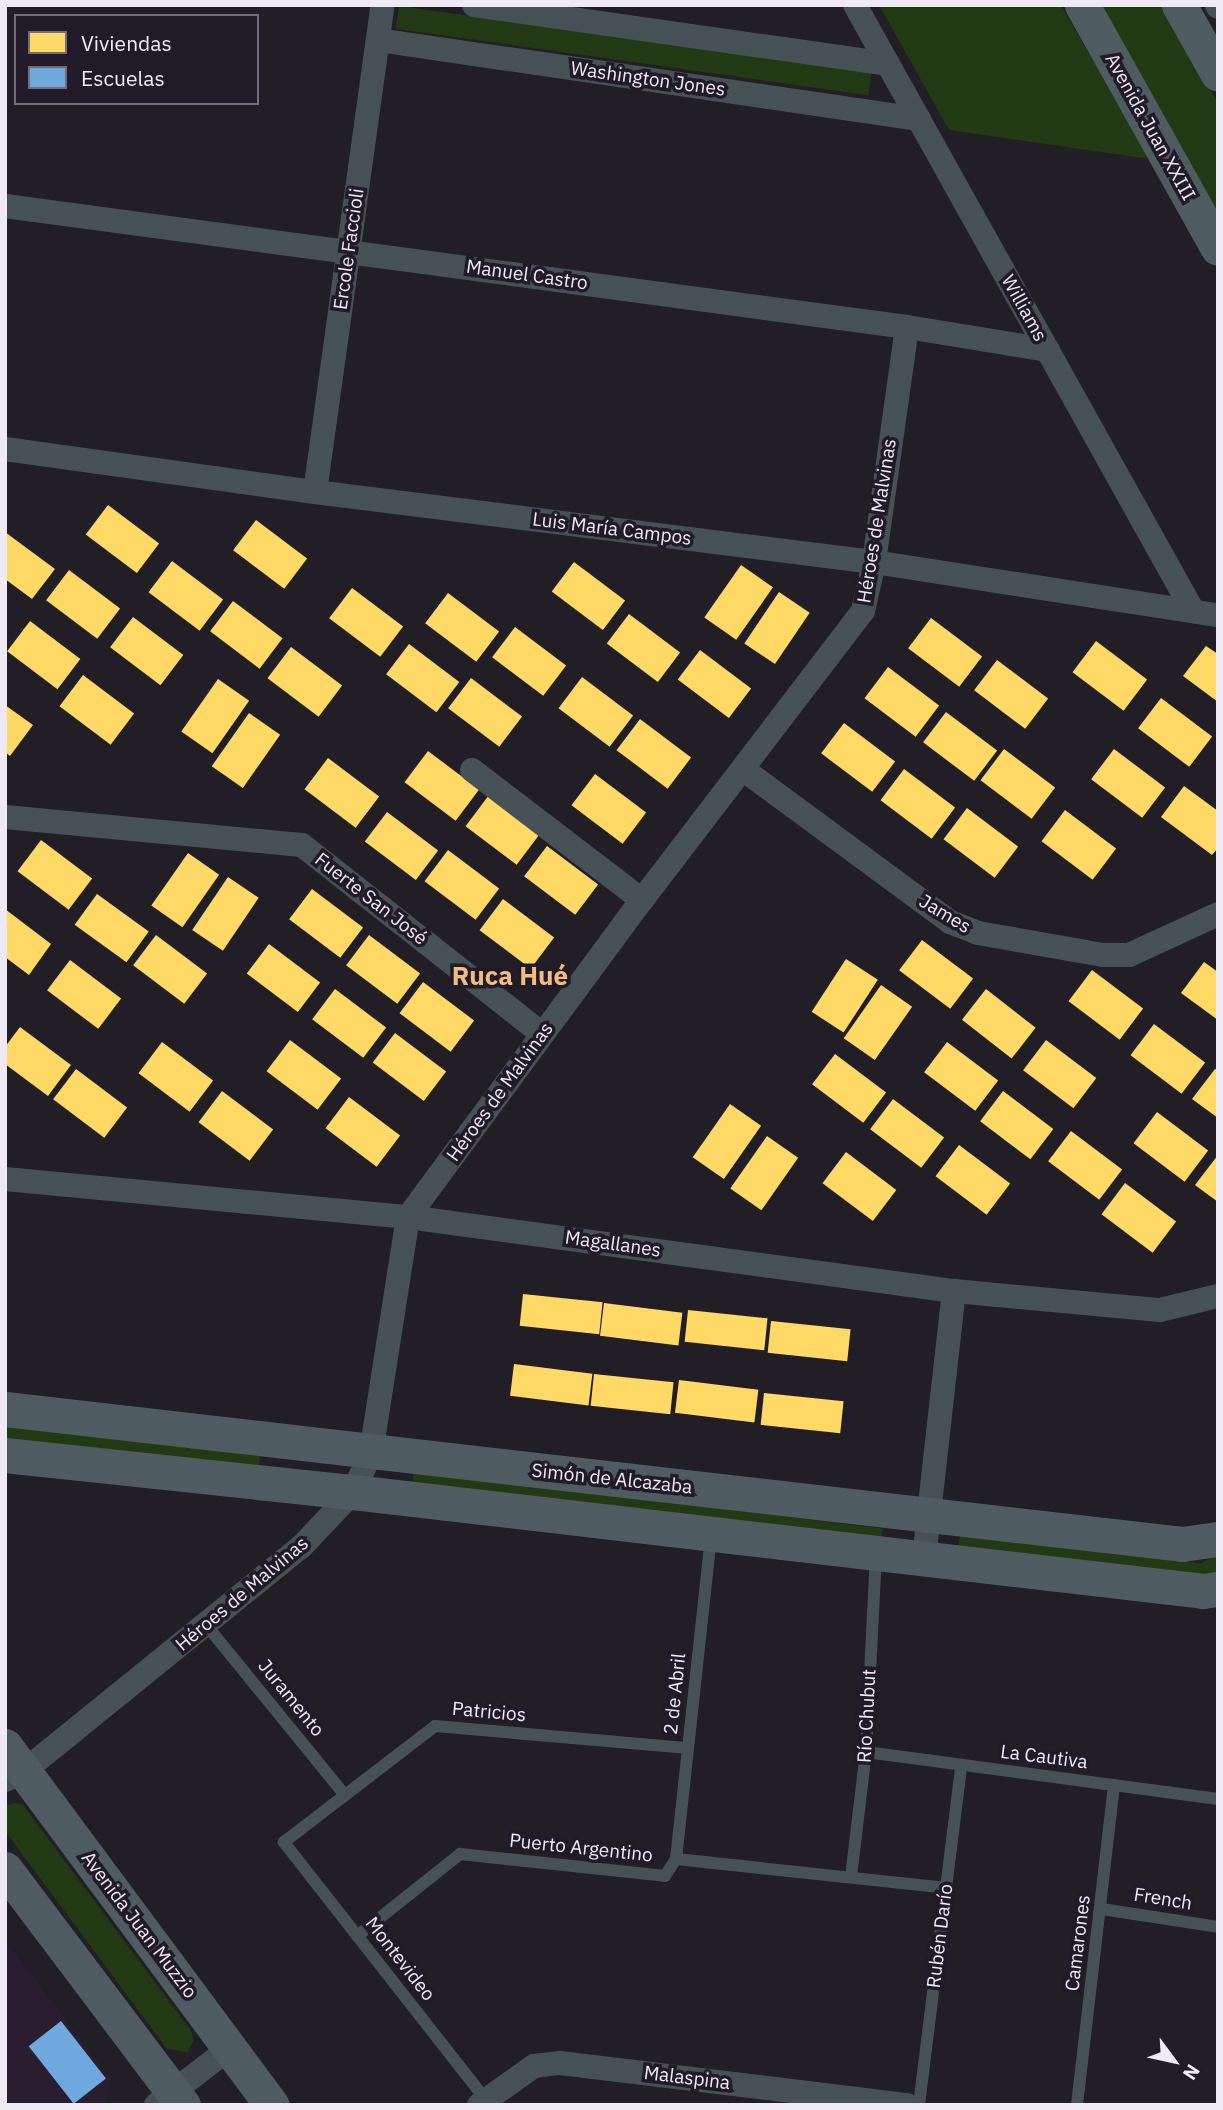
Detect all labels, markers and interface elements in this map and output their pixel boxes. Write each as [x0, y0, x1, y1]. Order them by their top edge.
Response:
legend [14, 14, 259, 105]
text: Viviendas [81, 29, 172, 57]
street label: Avenida Juan XXIII [1100, 49, 1200, 205]
street label: Washington Jones [569, 57, 727, 101]
text: Escuelas [81, 64, 165, 92]
street label: Ercole Faccioli [329, 187, 369, 311]
street label: Manuel Castro [465, 255, 589, 295]
street label: Williams [996, 271, 1052, 345]
street label: Héroes de Malvinas [853, 437, 901, 605]
street label: Luis María Campos [531, 508, 693, 550]
street label: Fuerte San José [310, 848, 432, 950]
street label: James [915, 890, 975, 938]
district label: Ruca Hué [452, 960, 568, 992]
street label: Héroes de Malvinas [442, 1018, 558, 1166]
street label: Magallanes [564, 1226, 662, 1262]
street label: Simón de Alcazaba [531, 1459, 693, 1499]
street label: Héroes de Malvinas [171, 1532, 313, 1656]
street label: 2 de Abril [659, 1652, 691, 1736]
street label: Juramento [253, 1655, 329, 1741]
street label: Río Chubut [853, 1669, 881, 1763]
street label: Patricios [451, 1697, 527, 1727]
street label: La Cautiva [999, 1740, 1089, 1774]
street label: Puerto Argentino [508, 1829, 654, 1867]
street label: Avenida Juan Muzzio [76, 1847, 202, 2003]
street label: Rubén Darío [922, 1883, 958, 1989]
street label: French [1132, 1883, 1194, 1915]
street label: Camarones [1061, 1894, 1095, 1992]
street label: Montevideo [360, 1913, 440, 2005]
north arrow [1139, 2026, 1209, 2096]
text: N [1178, 2060, 1205, 2085]
street label: Malaspina [643, 2061, 731, 2095]

